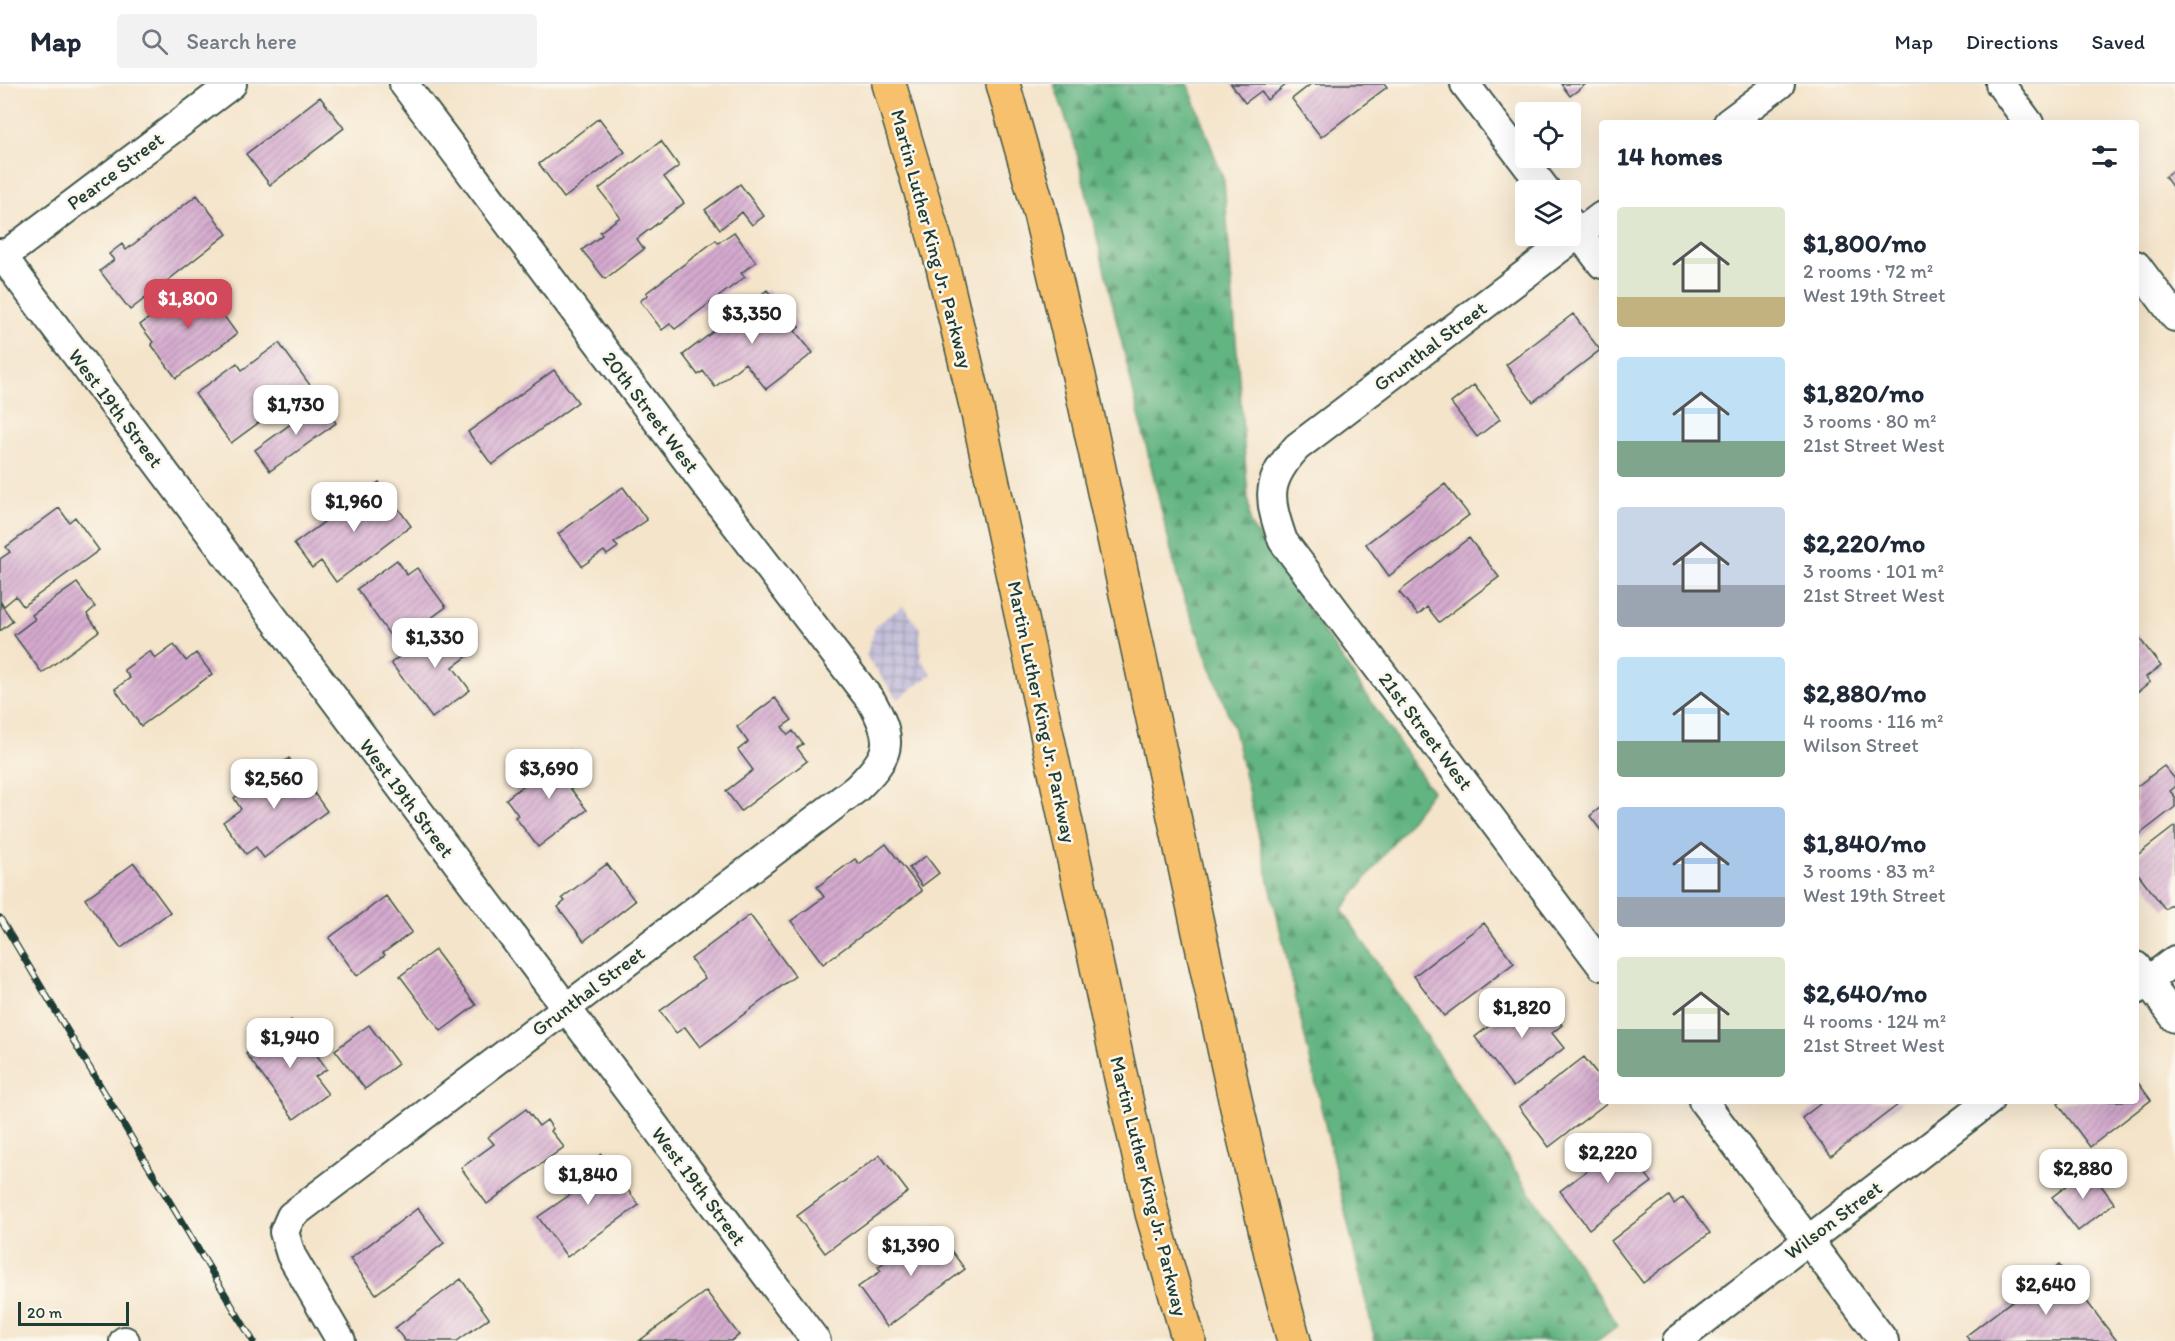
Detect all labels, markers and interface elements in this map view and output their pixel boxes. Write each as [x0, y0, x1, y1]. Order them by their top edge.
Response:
search box [117, 14, 537, 68]
text: Map [30, 24, 81, 58]
icon: search [138, 25, 171, 58]
text: Search here [186, 28, 297, 55]
text: Map [1895, 29, 1933, 54]
text: Directions [1966, 29, 2058, 54]
text: Saved [2091, 29, 2145, 54]
map controls [1515, 102, 1581, 246]
button: locate [1515, 102, 1581, 168]
street label: Martin Luther King Jr. Parkway [886, 107, 978, 372]
street label: Pearce Street [62, 127, 168, 215]
text: 14 homes [1617, 140, 1723, 172]
icon: filters [2088, 140, 2121, 173]
button: layers [1515, 180, 1581, 246]
text: $1,800/mo [1803, 227, 1927, 259]
icon: home [1665, 231, 1737, 303]
text: 2 rooms · 72 m² [1803, 259, 1933, 283]
pin: $1,800 [139, 279, 237, 330]
text: West 19th Street [1803, 283, 1946, 307]
text: $1,800 [158, 286, 218, 310]
pin: $3,350 [703, 294, 801, 345]
street label: Grunthal Street [1369, 295, 1492, 396]
text: $3,350 [722, 301, 782, 325]
street label: West 19th Street [64, 344, 168, 472]
street label: 20th Street West [597, 346, 705, 478]
text: $1,820/mo [1803, 377, 1924, 409]
icon: home [1665, 381, 1737, 453]
pin: $1,730 [247, 385, 345, 436]
text: $1,730 [267, 392, 325, 416]
text: 3 rooms · 80 m² [1803, 409, 1936, 433]
text: 21st Street West [1803, 433, 1945, 457]
pin: $1,960 [305, 482, 403, 533]
text: $1,960 [325, 489, 383, 513]
text: $2,220/mo [1803, 527, 1925, 559]
icon: home [1665, 531, 1737, 603]
text: 3 rooms · 101 m² [1803, 559, 1944, 583]
street label: Martin Luther King Jr. Parkway [1003, 579, 1082, 846]
text: 21st Street West [1803, 583, 1945, 607]
pin: $1,330 [386, 618, 484, 669]
text: $1,330 [406, 625, 464, 649]
street label: 21st Street West [1374, 667, 1478, 795]
text: $2,880/mo [1803, 677, 1927, 709]
icon: home [1665, 681, 1737, 753]
text: 4 rooms · 116 m² [1803, 709, 1943, 733]
text: Wilson Street [1803, 733, 1919, 757]
street label: West 19th Street [355, 734, 459, 862]
pin: $3,690 [500, 749, 598, 800]
text: $3,690 [519, 756, 579, 780]
pin: $2,560 [225, 759, 323, 810]
text: $2,560 [245, 766, 303, 790]
text: $1,840/mo [1803, 827, 1926, 859]
icon: home [1665, 831, 1737, 903]
text: 3 rooms · 83 m² [1803, 859, 1935, 883]
text: West 19th Street [1803, 883, 1946, 907]
street label: Grunthal Street [527, 940, 650, 1041]
text: $2,640/mo [1803, 977, 1927, 1009]
icon: home [1665, 981, 1737, 1053]
pin: $1,820 [1473, 988, 1571, 1039]
text: $1,820 [1493, 995, 1551, 1019]
text: 4 rooms · 124 m² [1803, 1009, 1946, 1033]
pin: $1,940 [241, 1018, 339, 1069]
text: $1,940 [261, 1025, 319, 1049]
text: 21st Street West [1803, 1033, 1945, 1057]
street label: Martin Luther King Jr. Parkway [1105, 1054, 1193, 1319]
street label: West 19th Street [647, 1122, 751, 1250]
pin: $2,220 [1559, 1133, 1657, 1184]
text: $2,220 [1579, 1140, 1637, 1164]
pin: $2,880 [2034, 1149, 2132, 1200]
pin: $1,840 [539, 1155, 637, 1206]
text: $2,880 [2053, 1156, 2113, 1180]
text: $1,840 [558, 1162, 618, 1186]
street label: Wilson Street [1780, 1176, 1886, 1264]
pin: $1,390 [862, 1226, 960, 1277]
text: $1,390 [882, 1233, 940, 1257]
pin: $2,640 [1997, 1265, 2095, 1316]
text: $2,640 [2016, 1272, 2076, 1296]
scale bar [18, 1299, 129, 1326]
text: 20 m [27, 1303, 62, 1322]

